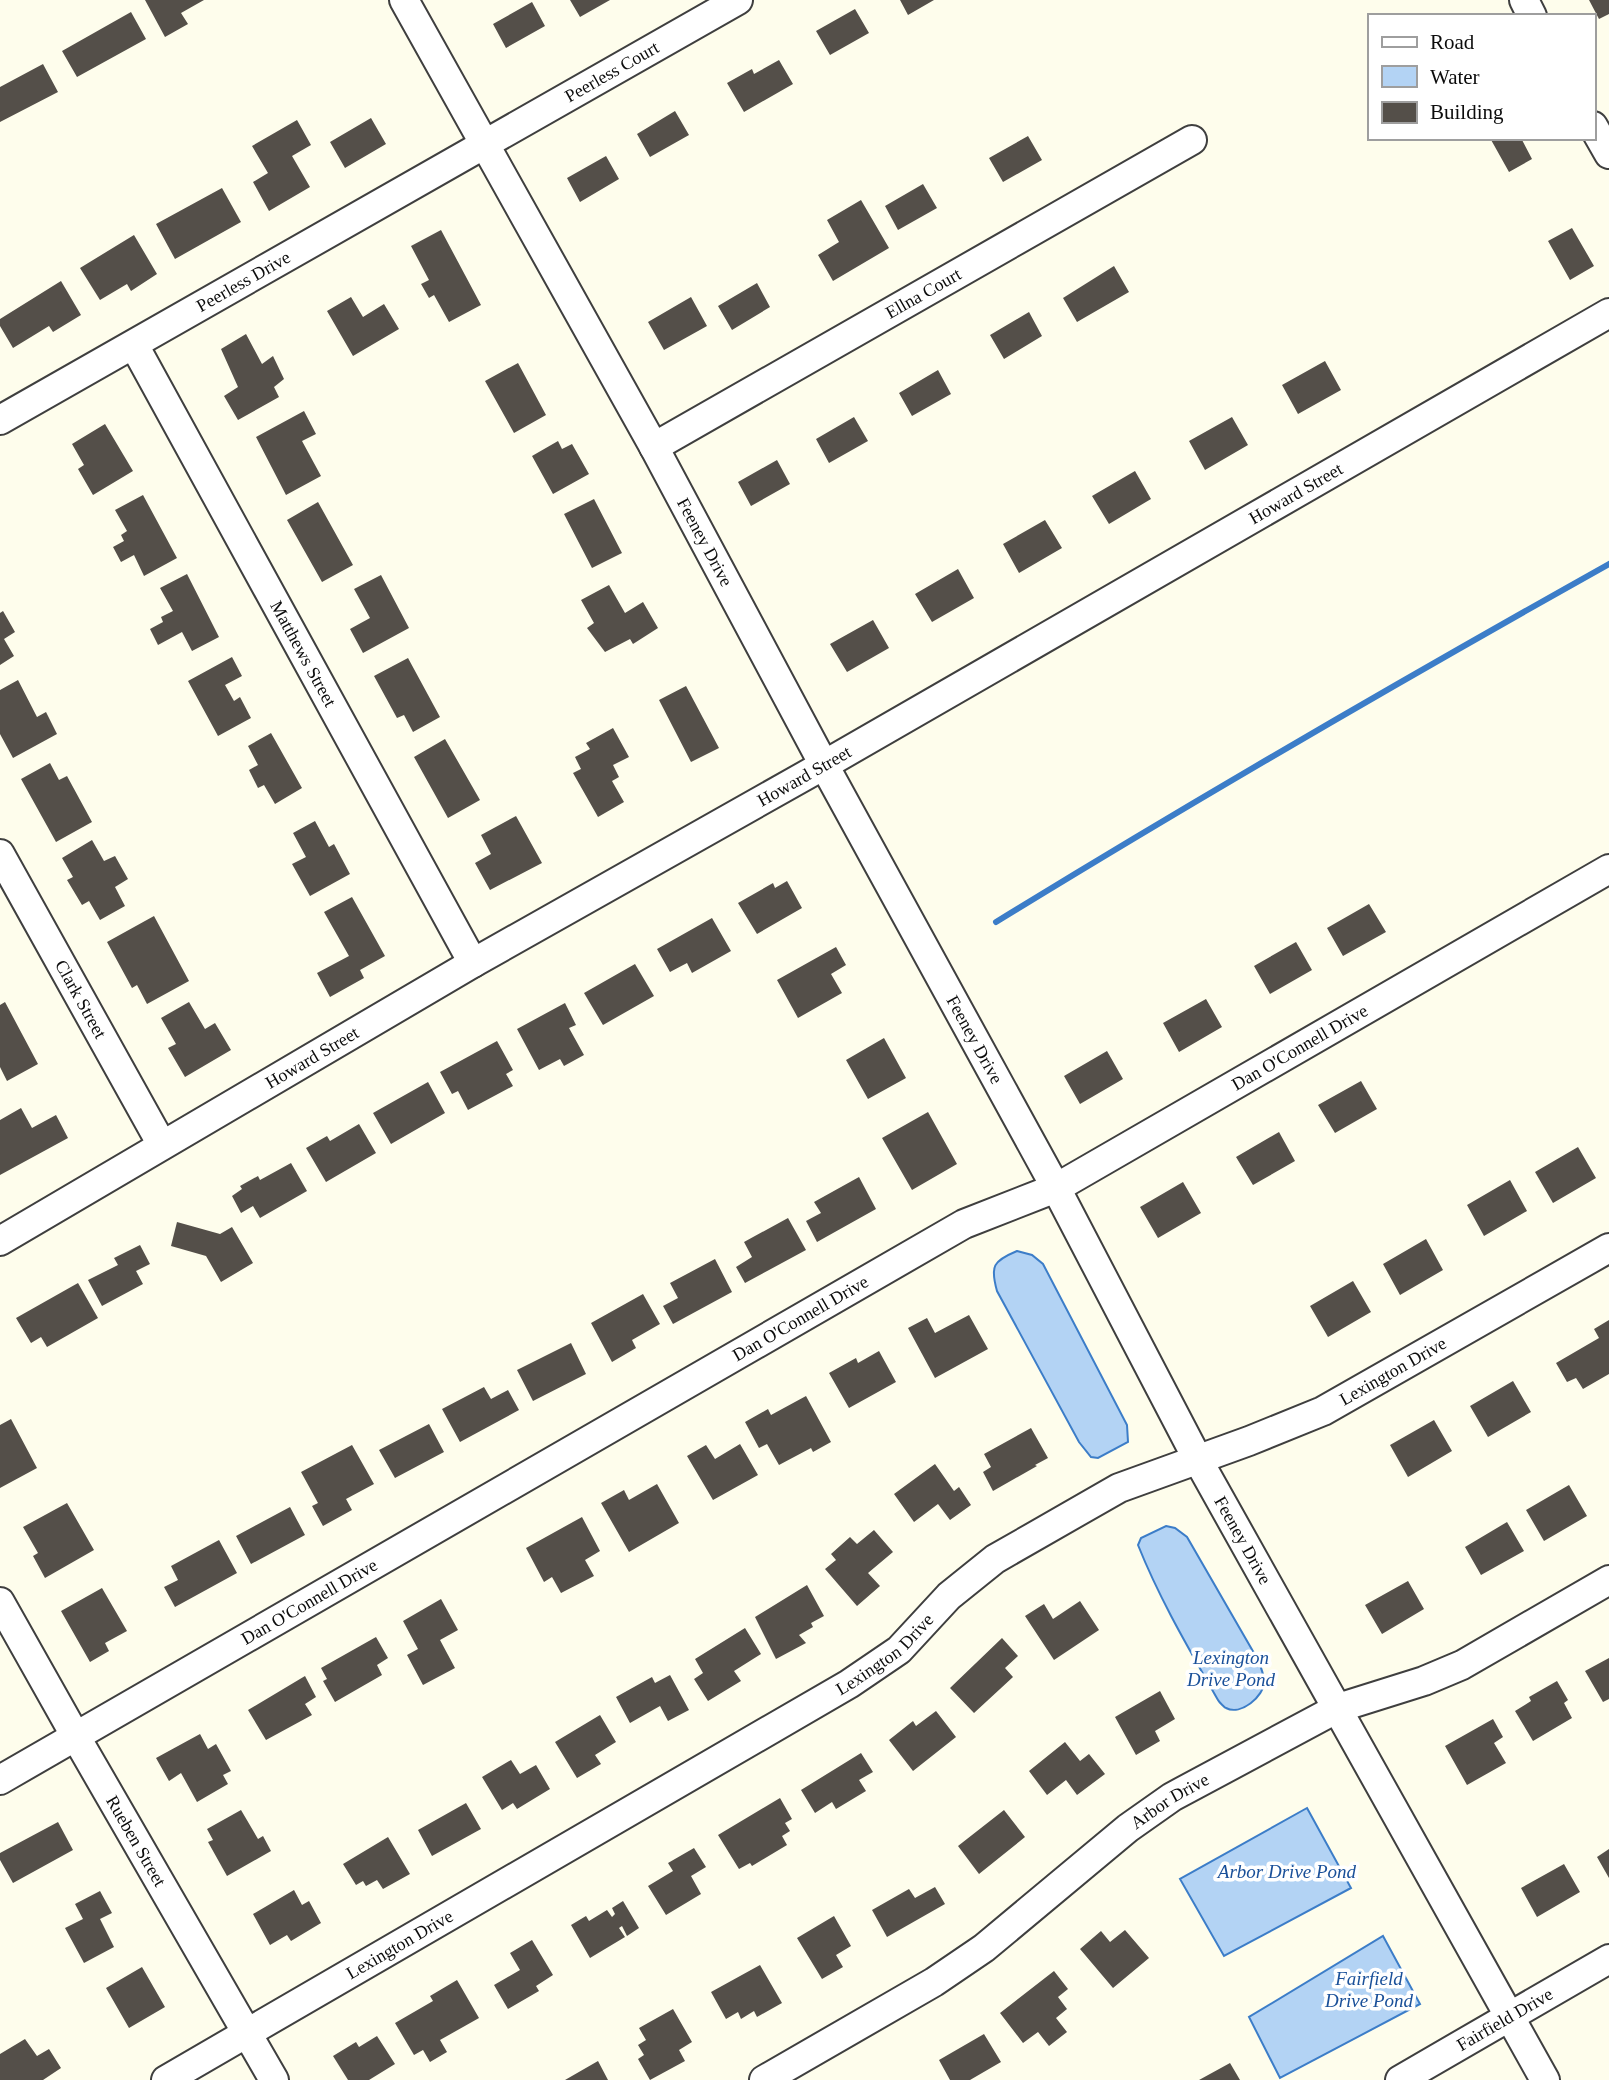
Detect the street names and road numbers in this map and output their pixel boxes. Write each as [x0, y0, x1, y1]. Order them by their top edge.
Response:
street label: Peerless Court [561, 37, 662, 106]
street label: Peerless Drive [193, 247, 294, 316]
street label: Ellna Court [882, 264, 964, 323]
street label: Howard Street [1245, 459, 1346, 528]
street label: Feeney Drive [673, 494, 737, 590]
street label: Matthews Street [266, 597, 340, 710]
street label: Howard Street [754, 742, 855, 811]
street label: Clark Street [51, 956, 111, 1042]
street label: Feeney Drive [942, 992, 1007, 1087]
street label: Dan O'Connell Drive [1228, 1000, 1371, 1094]
street label: Howard Street [262, 1022, 362, 1093]
street label: Dan O'Connell Drive [729, 1271, 872, 1365]
street label: Lexington Drive [1336, 1333, 1450, 1409]
street label: Feeney Drive [1210, 1493, 1275, 1588]
street label: Dan O'Connell Drive [238, 1555, 381, 1649]
street label: Lexington Drive [833, 1610, 937, 1699]
street label: Arbor Drive [1127, 1769, 1212, 1833]
street label: Rueben Street [102, 1792, 170, 1890]
street label: Lexington Drive [343, 1906, 456, 1983]
street label: Fairfield Drive [1453, 1984, 1556, 2055]

